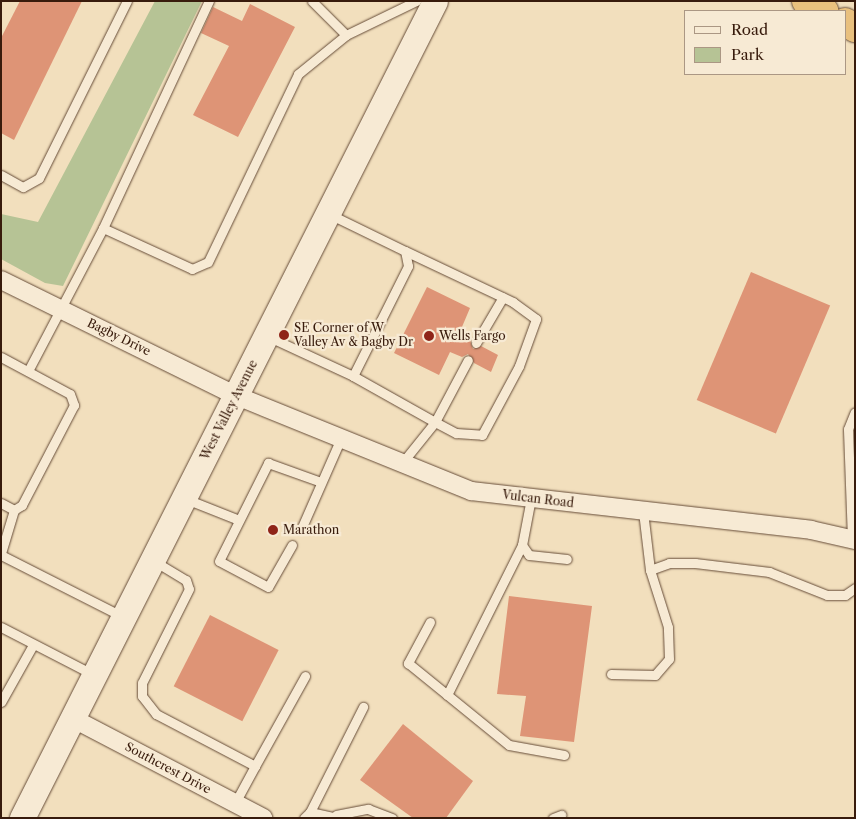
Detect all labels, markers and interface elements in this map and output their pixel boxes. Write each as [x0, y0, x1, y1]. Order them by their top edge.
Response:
legend [684, 10, 846, 75]
text: Road [731, 20, 768, 39]
text: Park [731, 45, 764, 64]
street label: Bagby Drive [85, 315, 153, 359]
place label: SE Corner of W Valley Av & Bagby Dr [294, 321, 415, 349]
marker: SE Corner of W Valley Av & Bagby Dr [278, 329, 290, 341]
place label: Wells Fargo [439, 329, 506, 343]
marker: Wells Fargo [423, 330, 435, 342]
street label: West Valley Avenue [197, 357, 261, 463]
street label: Vulcan Road [501, 487, 575, 511]
place label: Marathon [283, 523, 339, 537]
marker: Marathon [267, 524, 279, 536]
street label: Southcrest Drive [123, 739, 213, 797]

